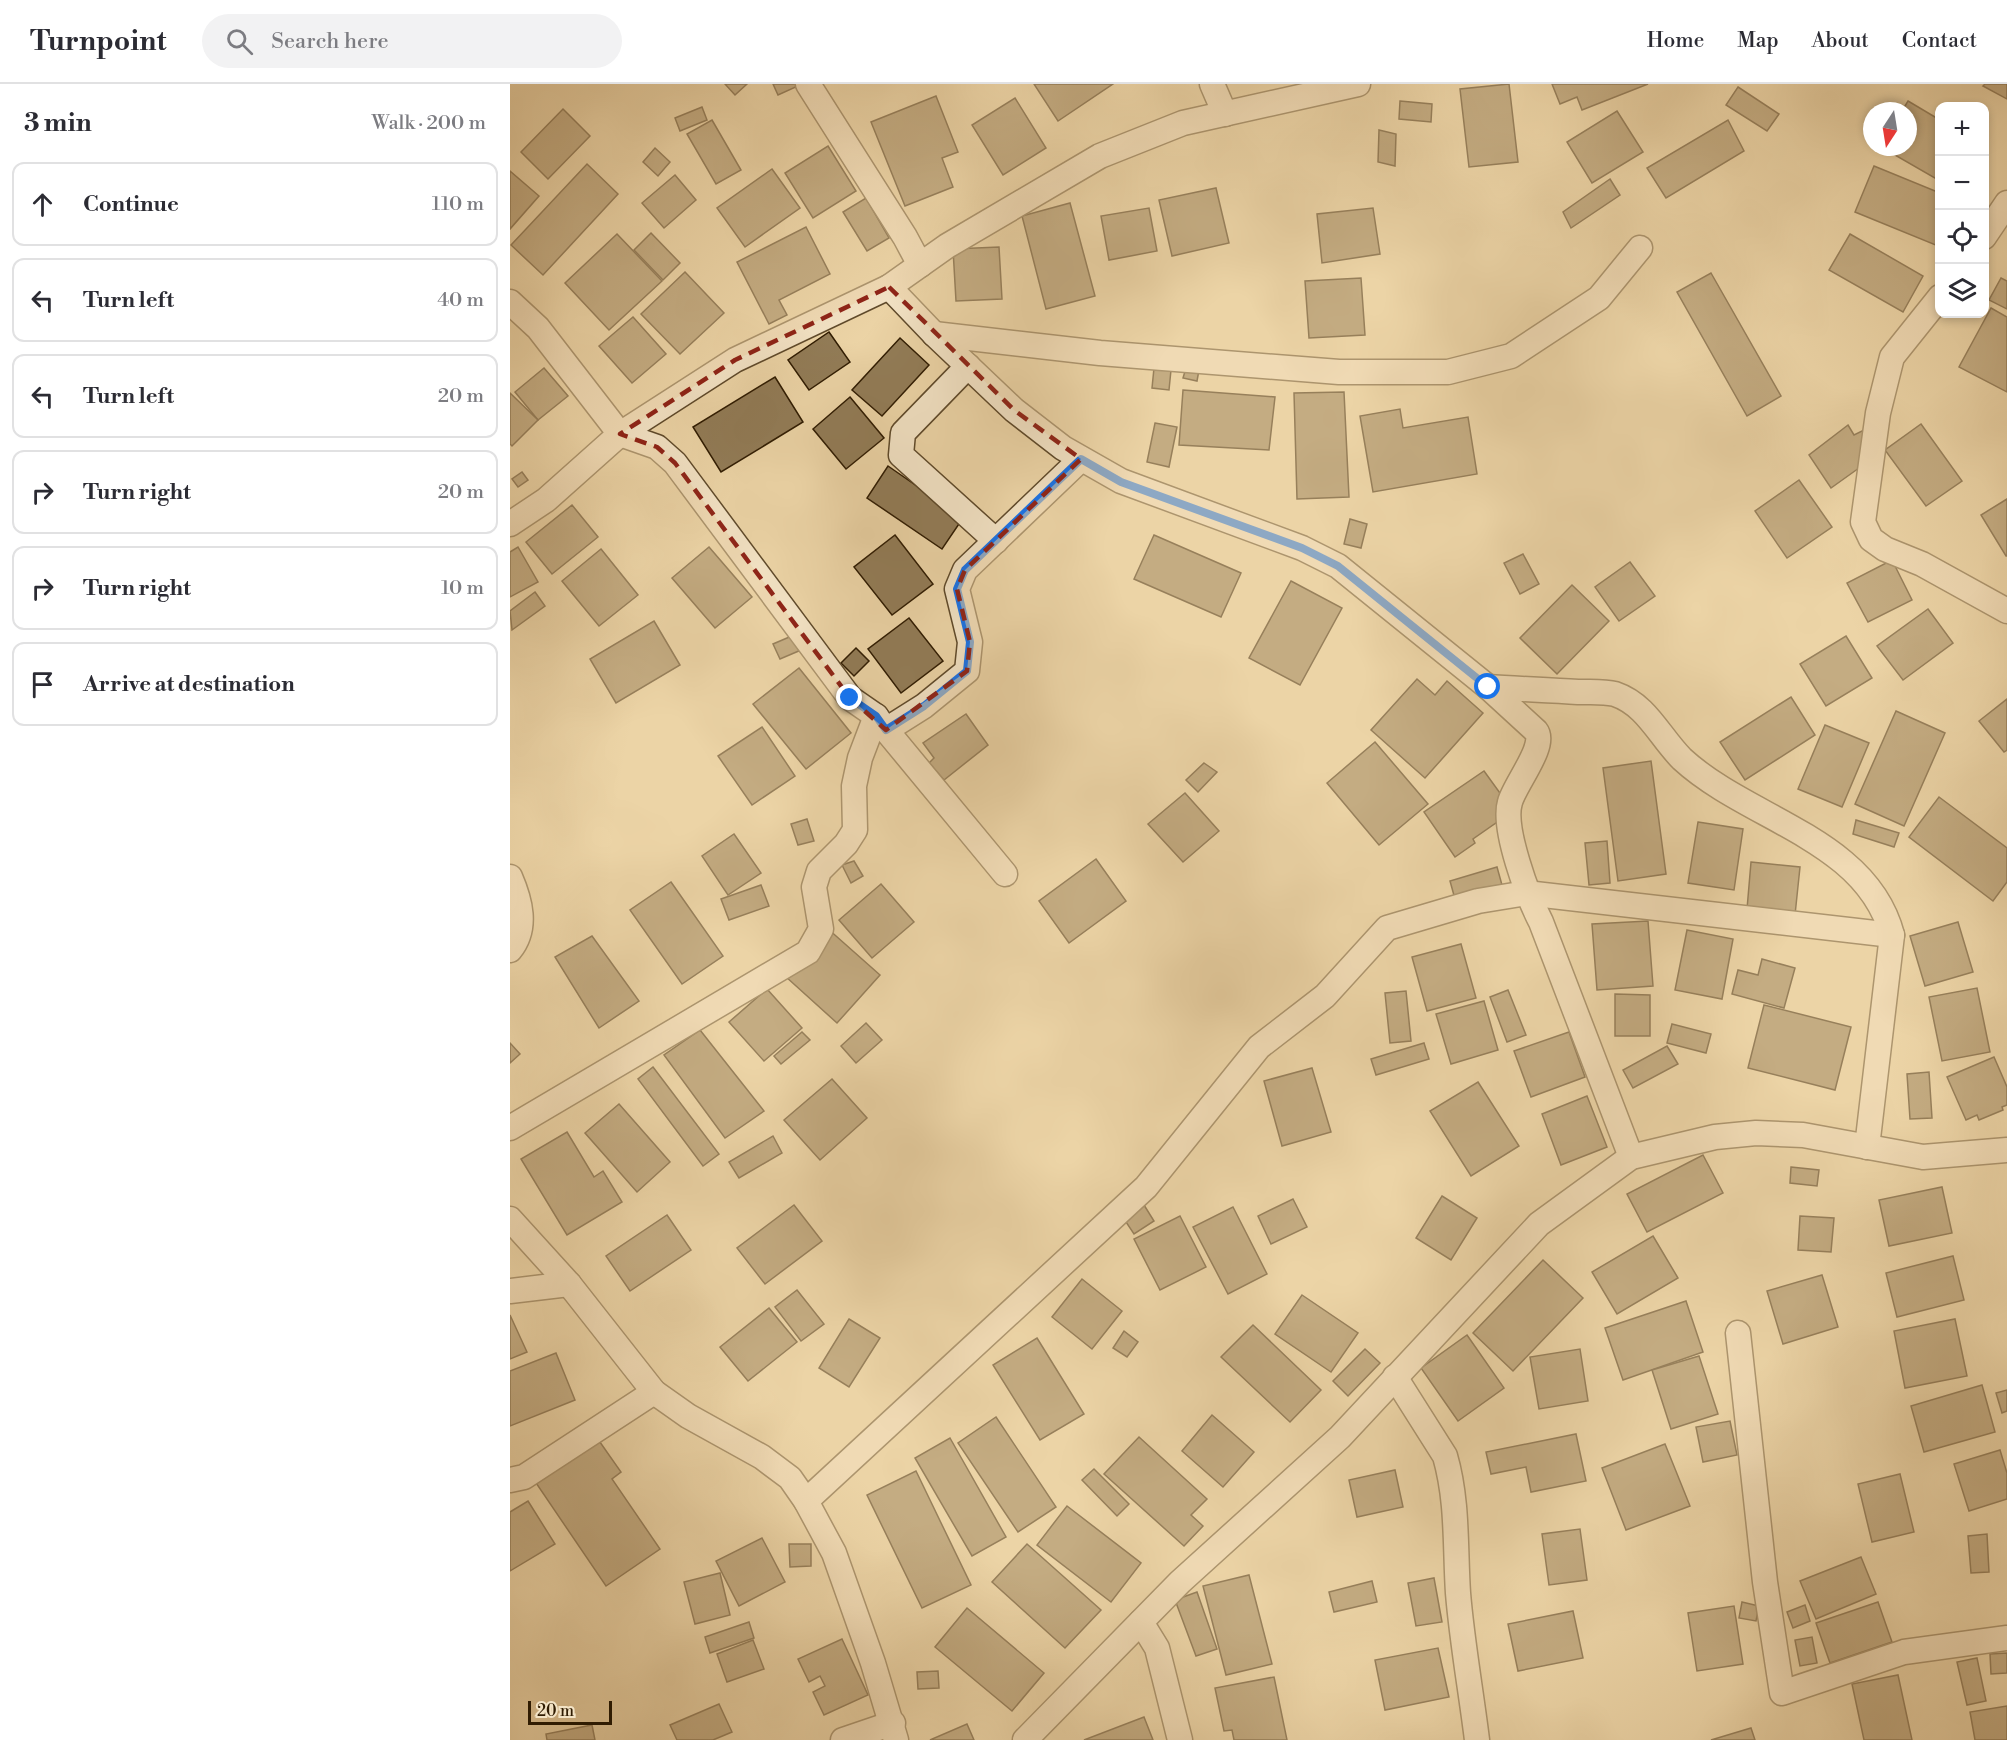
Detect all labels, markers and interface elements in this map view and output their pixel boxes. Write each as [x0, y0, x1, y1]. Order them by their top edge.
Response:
search box [202, 14, 622, 68]
text: Turnpoint [30, 24, 166, 59]
icon: search [223, 25, 256, 58]
text: Search here [271, 28, 389, 55]
text: Home [1647, 28, 1704, 54]
text: Map [1737, 28, 1779, 54]
text: About [1812, 28, 1869, 54]
text: Contact [1902, 28, 1977, 54]
north arrow [1863, 102, 1917, 156]
map controls [1935, 102, 1989, 318]
button: + [1935, 102, 1989, 156]
text: 3 min [24, 107, 92, 139]
text: Walk · 200 m [372, 111, 486, 136]
button: − [1935, 156, 1989, 210]
icon: ahead [26, 188, 59, 221]
text: Continue [83, 191, 179, 218]
text: 110 m [432, 192, 484, 217]
button: locate [1935, 210, 1989, 264]
button: layers [1935, 264, 1989, 318]
icon: left [26, 284, 59, 317]
text: Turn left [83, 287, 174, 314]
text: 40 m [437, 288, 484, 313]
icon: left [26, 380, 59, 413]
text: Turn left [83, 383, 174, 410]
text: 20 m [438, 384, 484, 409]
icon: right [26, 476, 59, 509]
text: Turn right [83, 479, 191, 506]
text: 20 m [438, 480, 484, 505]
icon: right [26, 572, 59, 605]
text: Turn right [83, 575, 191, 602]
text: 10 m [441, 576, 484, 601]
icon: arrive [26, 668, 59, 701]
text: Arrive at destination [83, 671, 295, 698]
route start [1474, 673, 1500, 699]
route end [836, 684, 862, 710]
scale bar [528, 1698, 612, 1726]
text: 20 m [537, 1701, 574, 1721]

